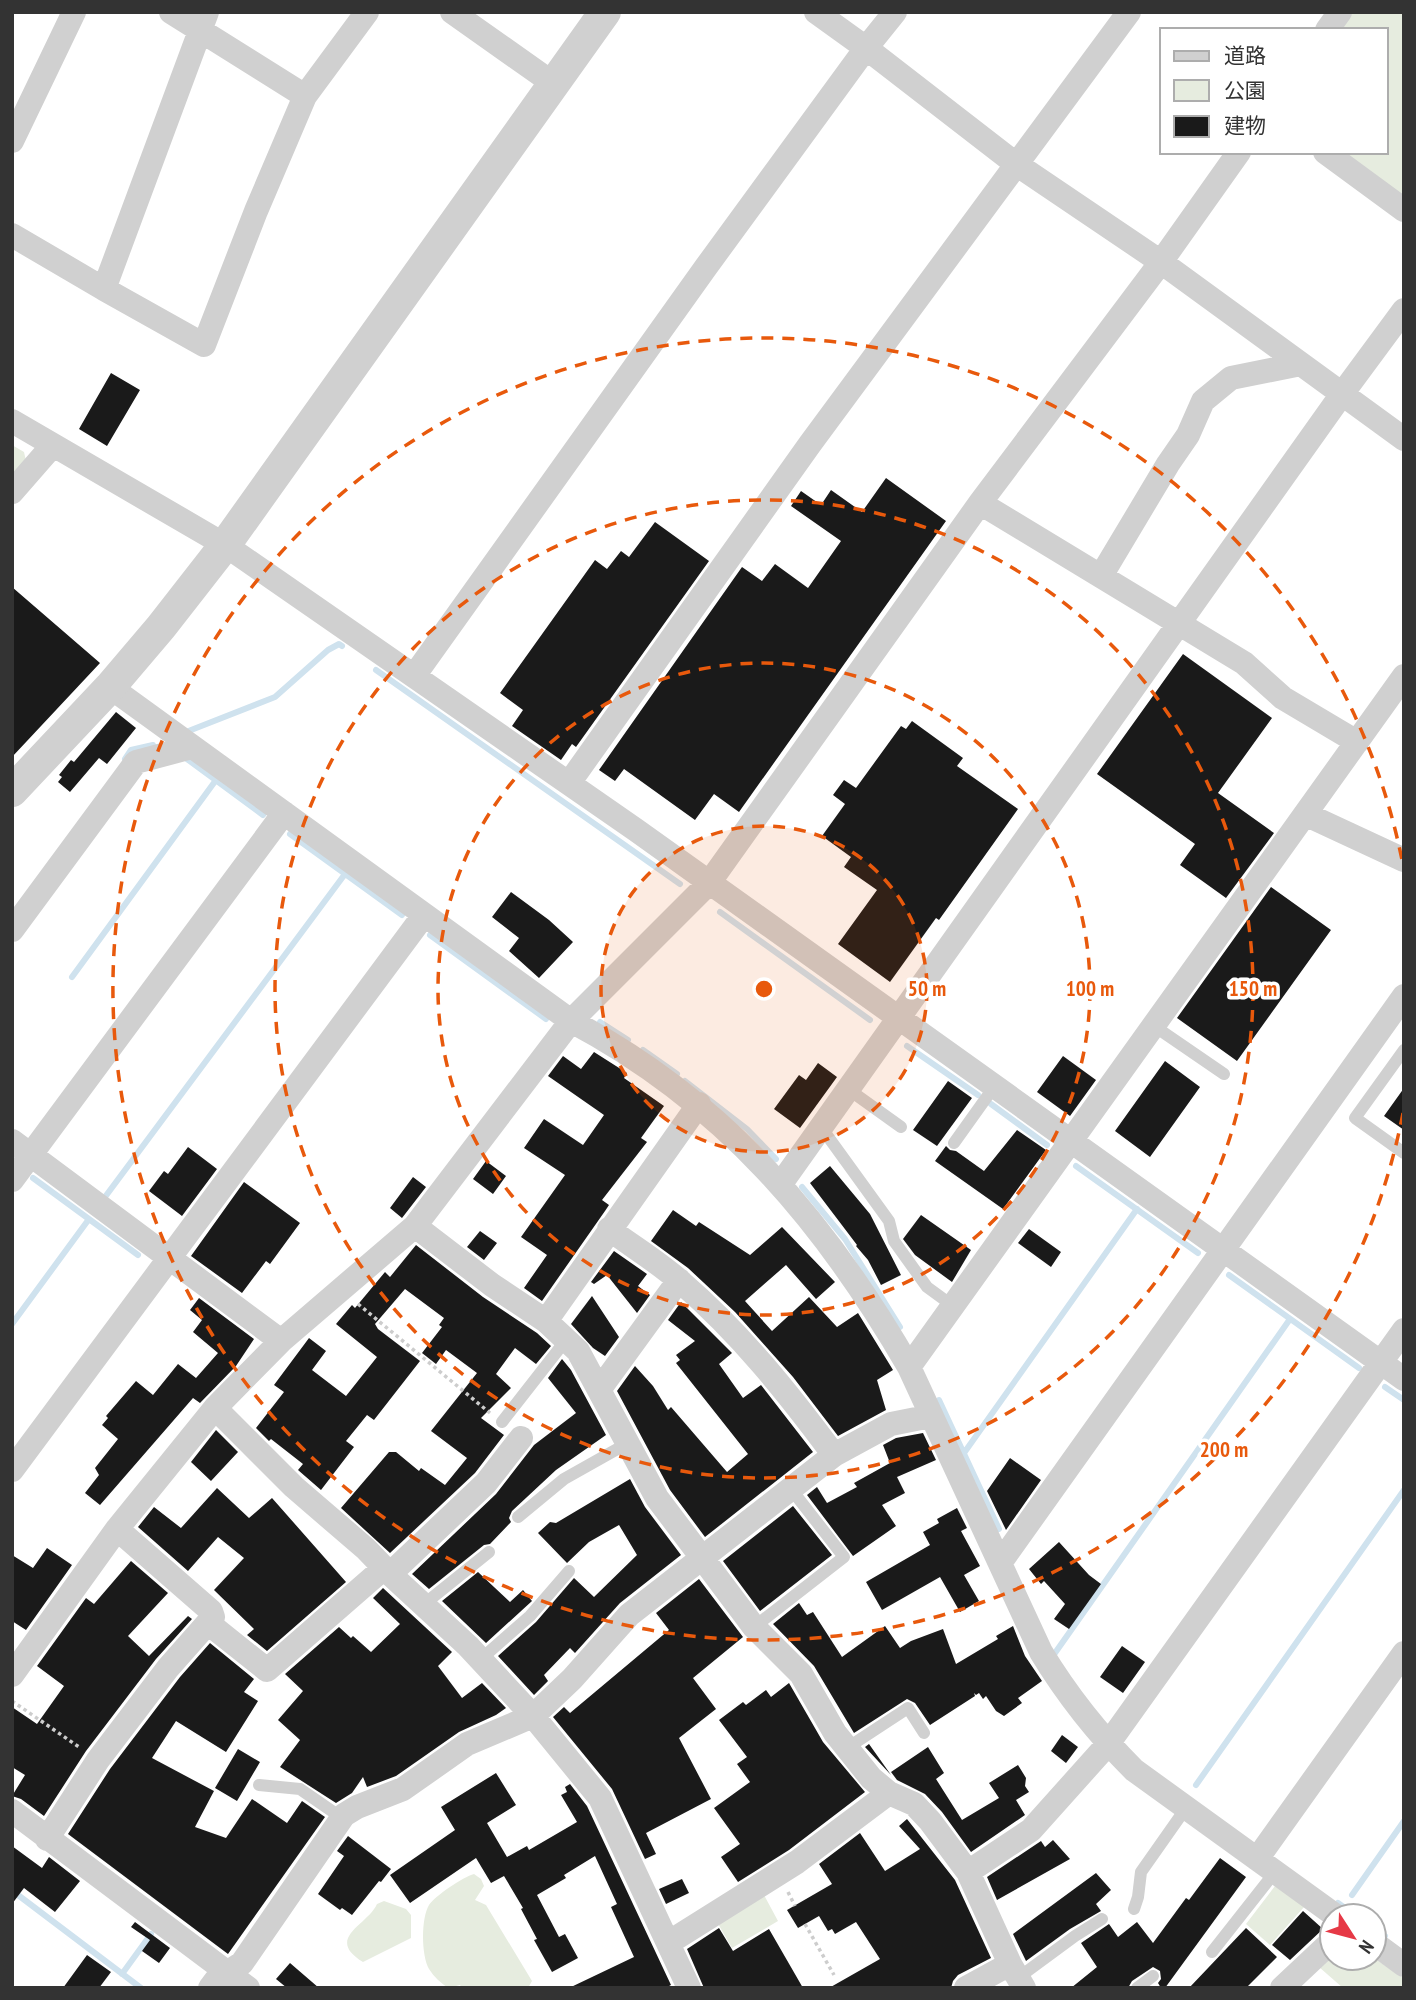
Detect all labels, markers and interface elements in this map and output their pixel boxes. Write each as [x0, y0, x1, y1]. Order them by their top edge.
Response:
legend [1160, 28, 1388, 154]
text: 道路 [1224, 42, 1266, 69]
text: 公園 [1224, 77, 1266, 104]
text: 建物 [1224, 112, 1266, 139]
text: 50 m [908, 975, 946, 1002]
text: 100 m [1066, 975, 1114, 1002]
text: 150 m [1229, 975, 1277, 1002]
centre of rings [752, 977, 776, 1001]
text: 200 m [1200, 1436, 1248, 1463]
north arrow [1318, 1902, 1388, 1972]
text: N [1354, 1936, 1379, 1958]

